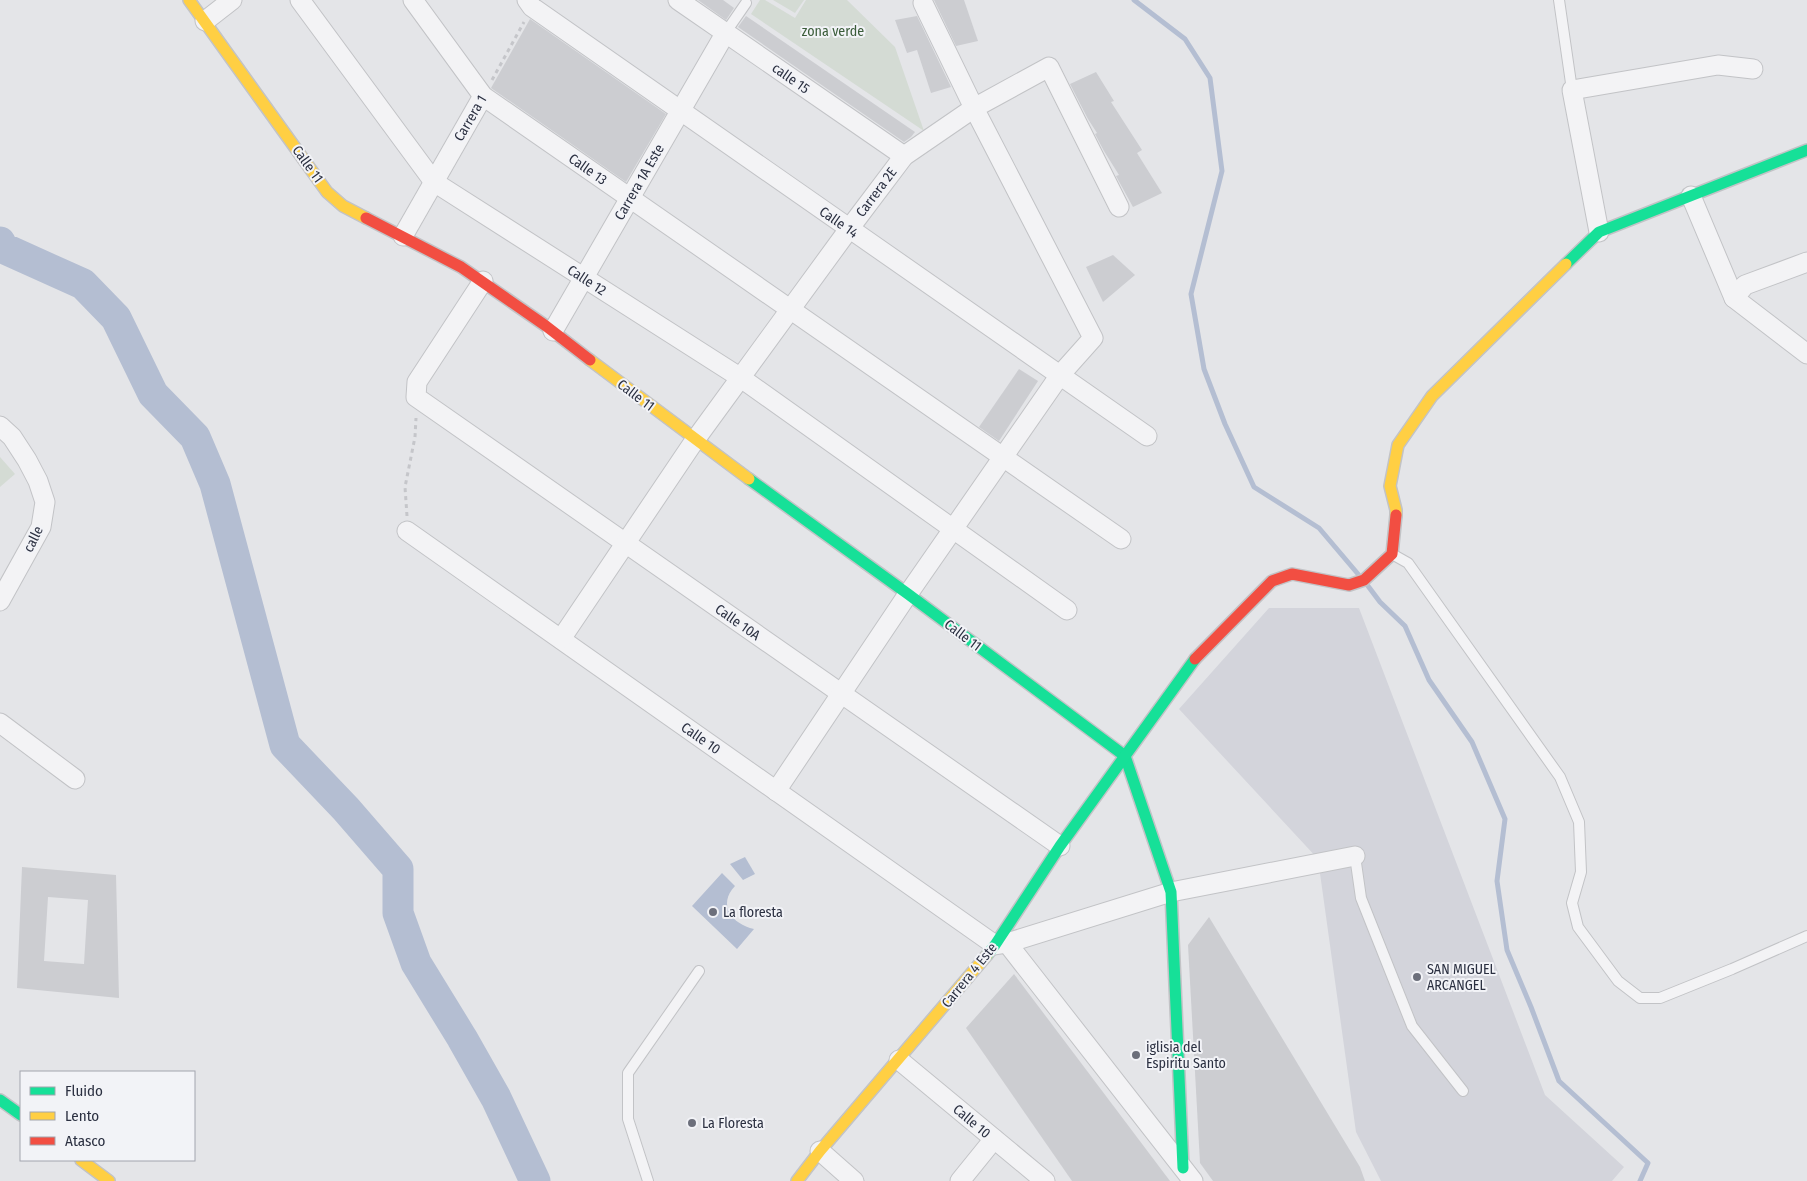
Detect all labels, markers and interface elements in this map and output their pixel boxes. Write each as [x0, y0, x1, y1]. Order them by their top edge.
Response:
park label: zona verde [802, 23, 864, 40]
street label: calle 15 [769, 59, 813, 97]
street label: Carrera 1 [451, 92, 490, 144]
street label: Carrera 1A Este [611, 141, 668, 223]
street label: Calle 11 [288, 142, 327, 186]
street label: Calle 13 [565, 150, 610, 189]
street label: Carrera 2E [852, 164, 901, 220]
street label: Calle 14 [816, 203, 862, 242]
street label: Calle 12 [564, 262, 609, 299]
street label: Calle 11 [614, 376, 658, 415]
street label: calle [20, 523, 47, 555]
street label: Calle 10A [712, 601, 764, 644]
street label: Calle 11 [941, 616, 985, 655]
street label: Calle 10 [678, 719, 724, 758]
place label: La floresta [723, 904, 783, 921]
marker: La floresta [707, 906, 719, 918]
street label: Carrera 4 Este [938, 939, 1001, 1011]
place label: SAN MIGUEL ARCANGEL [1427, 961, 1496, 994]
marker: SAN MIGUEL ARCANGEL [1411, 971, 1423, 983]
place label: iglisia del Espiritu Santo [1146, 1039, 1226, 1072]
marker: iglisia del Espiritu Santo [1130, 1049, 1142, 1061]
legend [20, 1071, 195, 1161]
text: Fluido [65, 1082, 103, 1100]
street label: Calle 10 [949, 1101, 994, 1142]
text: Lento [65, 1107, 99, 1125]
place label: La Floresta [702, 1115, 764, 1132]
marker: La Floresta [686, 1117, 698, 1129]
text: Atasco [65, 1132, 105, 1150]

